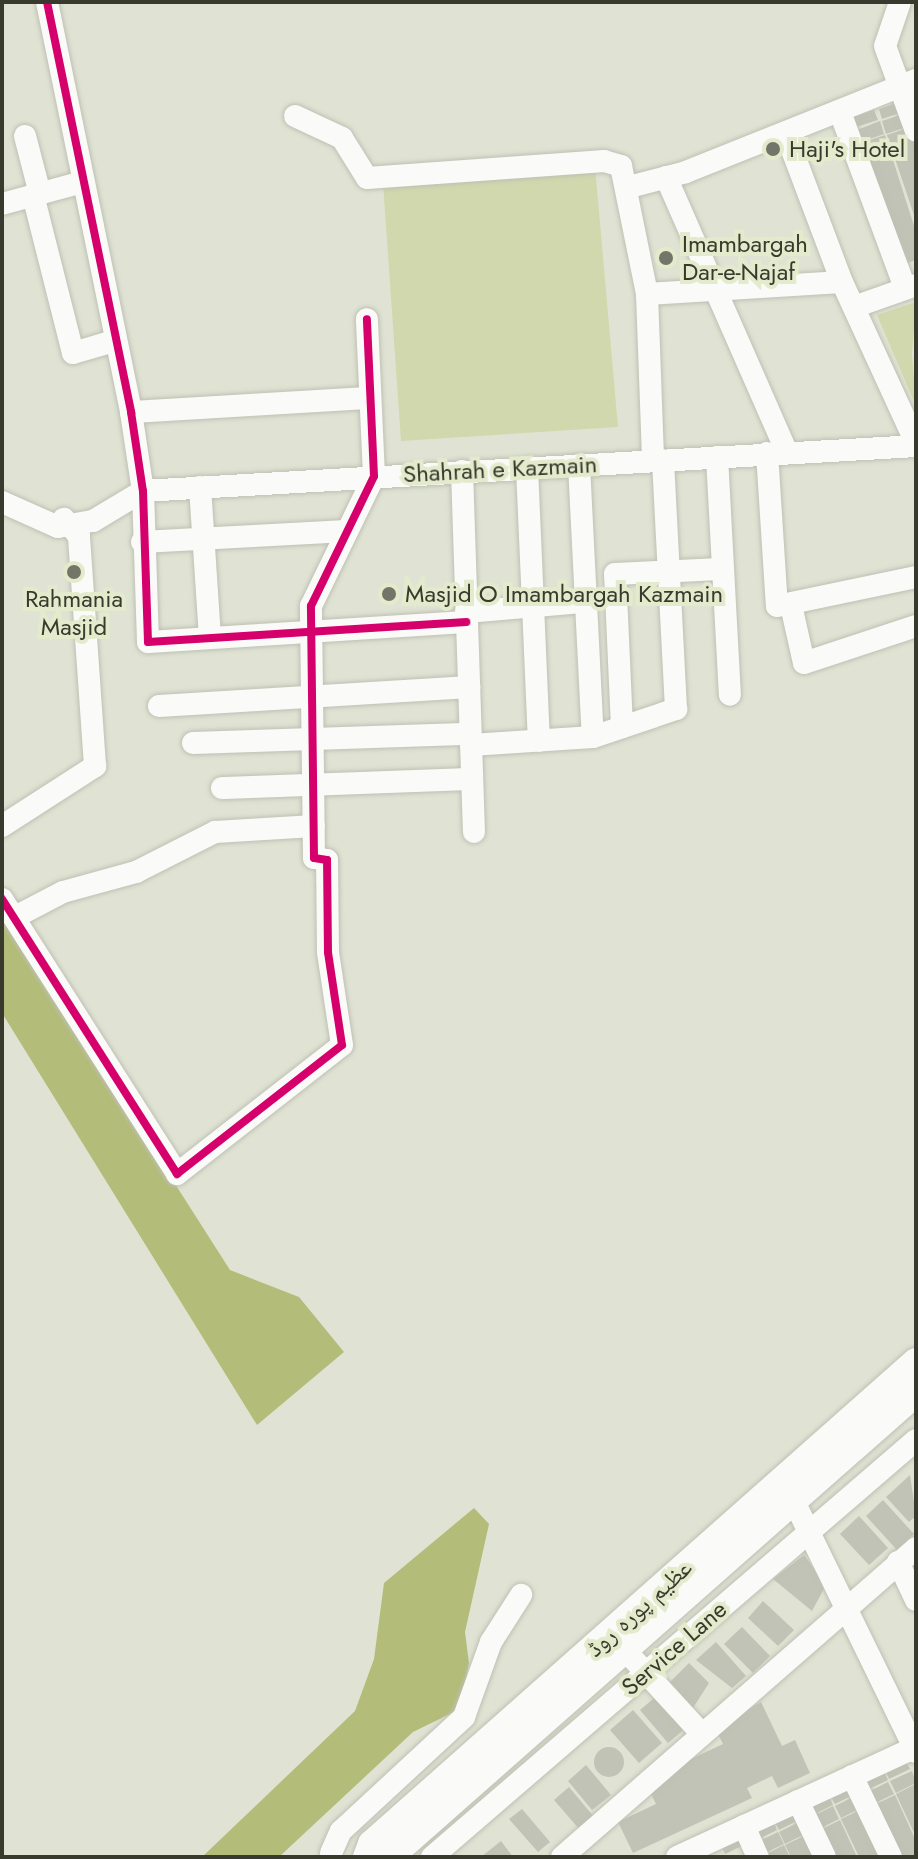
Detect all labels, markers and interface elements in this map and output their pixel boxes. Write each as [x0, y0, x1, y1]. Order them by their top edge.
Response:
place label: Haji's Hotel [789, 135, 905, 163]
marker: Haji's Hotel [764, 140, 782, 158]
place label: Imambargah Dar-e-Najaf [682, 230, 808, 286]
marker: Imambargah Dar-e-Najaf [657, 249, 675, 267]
street label: Shahrah e Kazmain [402, 450, 598, 488]
marker: Rahmania Masjid [65, 563, 83, 581]
place label: Masjid O Imambargah Kazmain [405, 580, 723, 608]
place label: Rahmania Masjid [25, 585, 123, 641]
marker: Masjid O Imambargah Kazmain [380, 585, 398, 603]
street label: عظیم پورہ روڈ [580, 1553, 698, 1663]
street label: Service Lane [616, 1595, 732, 1701]

